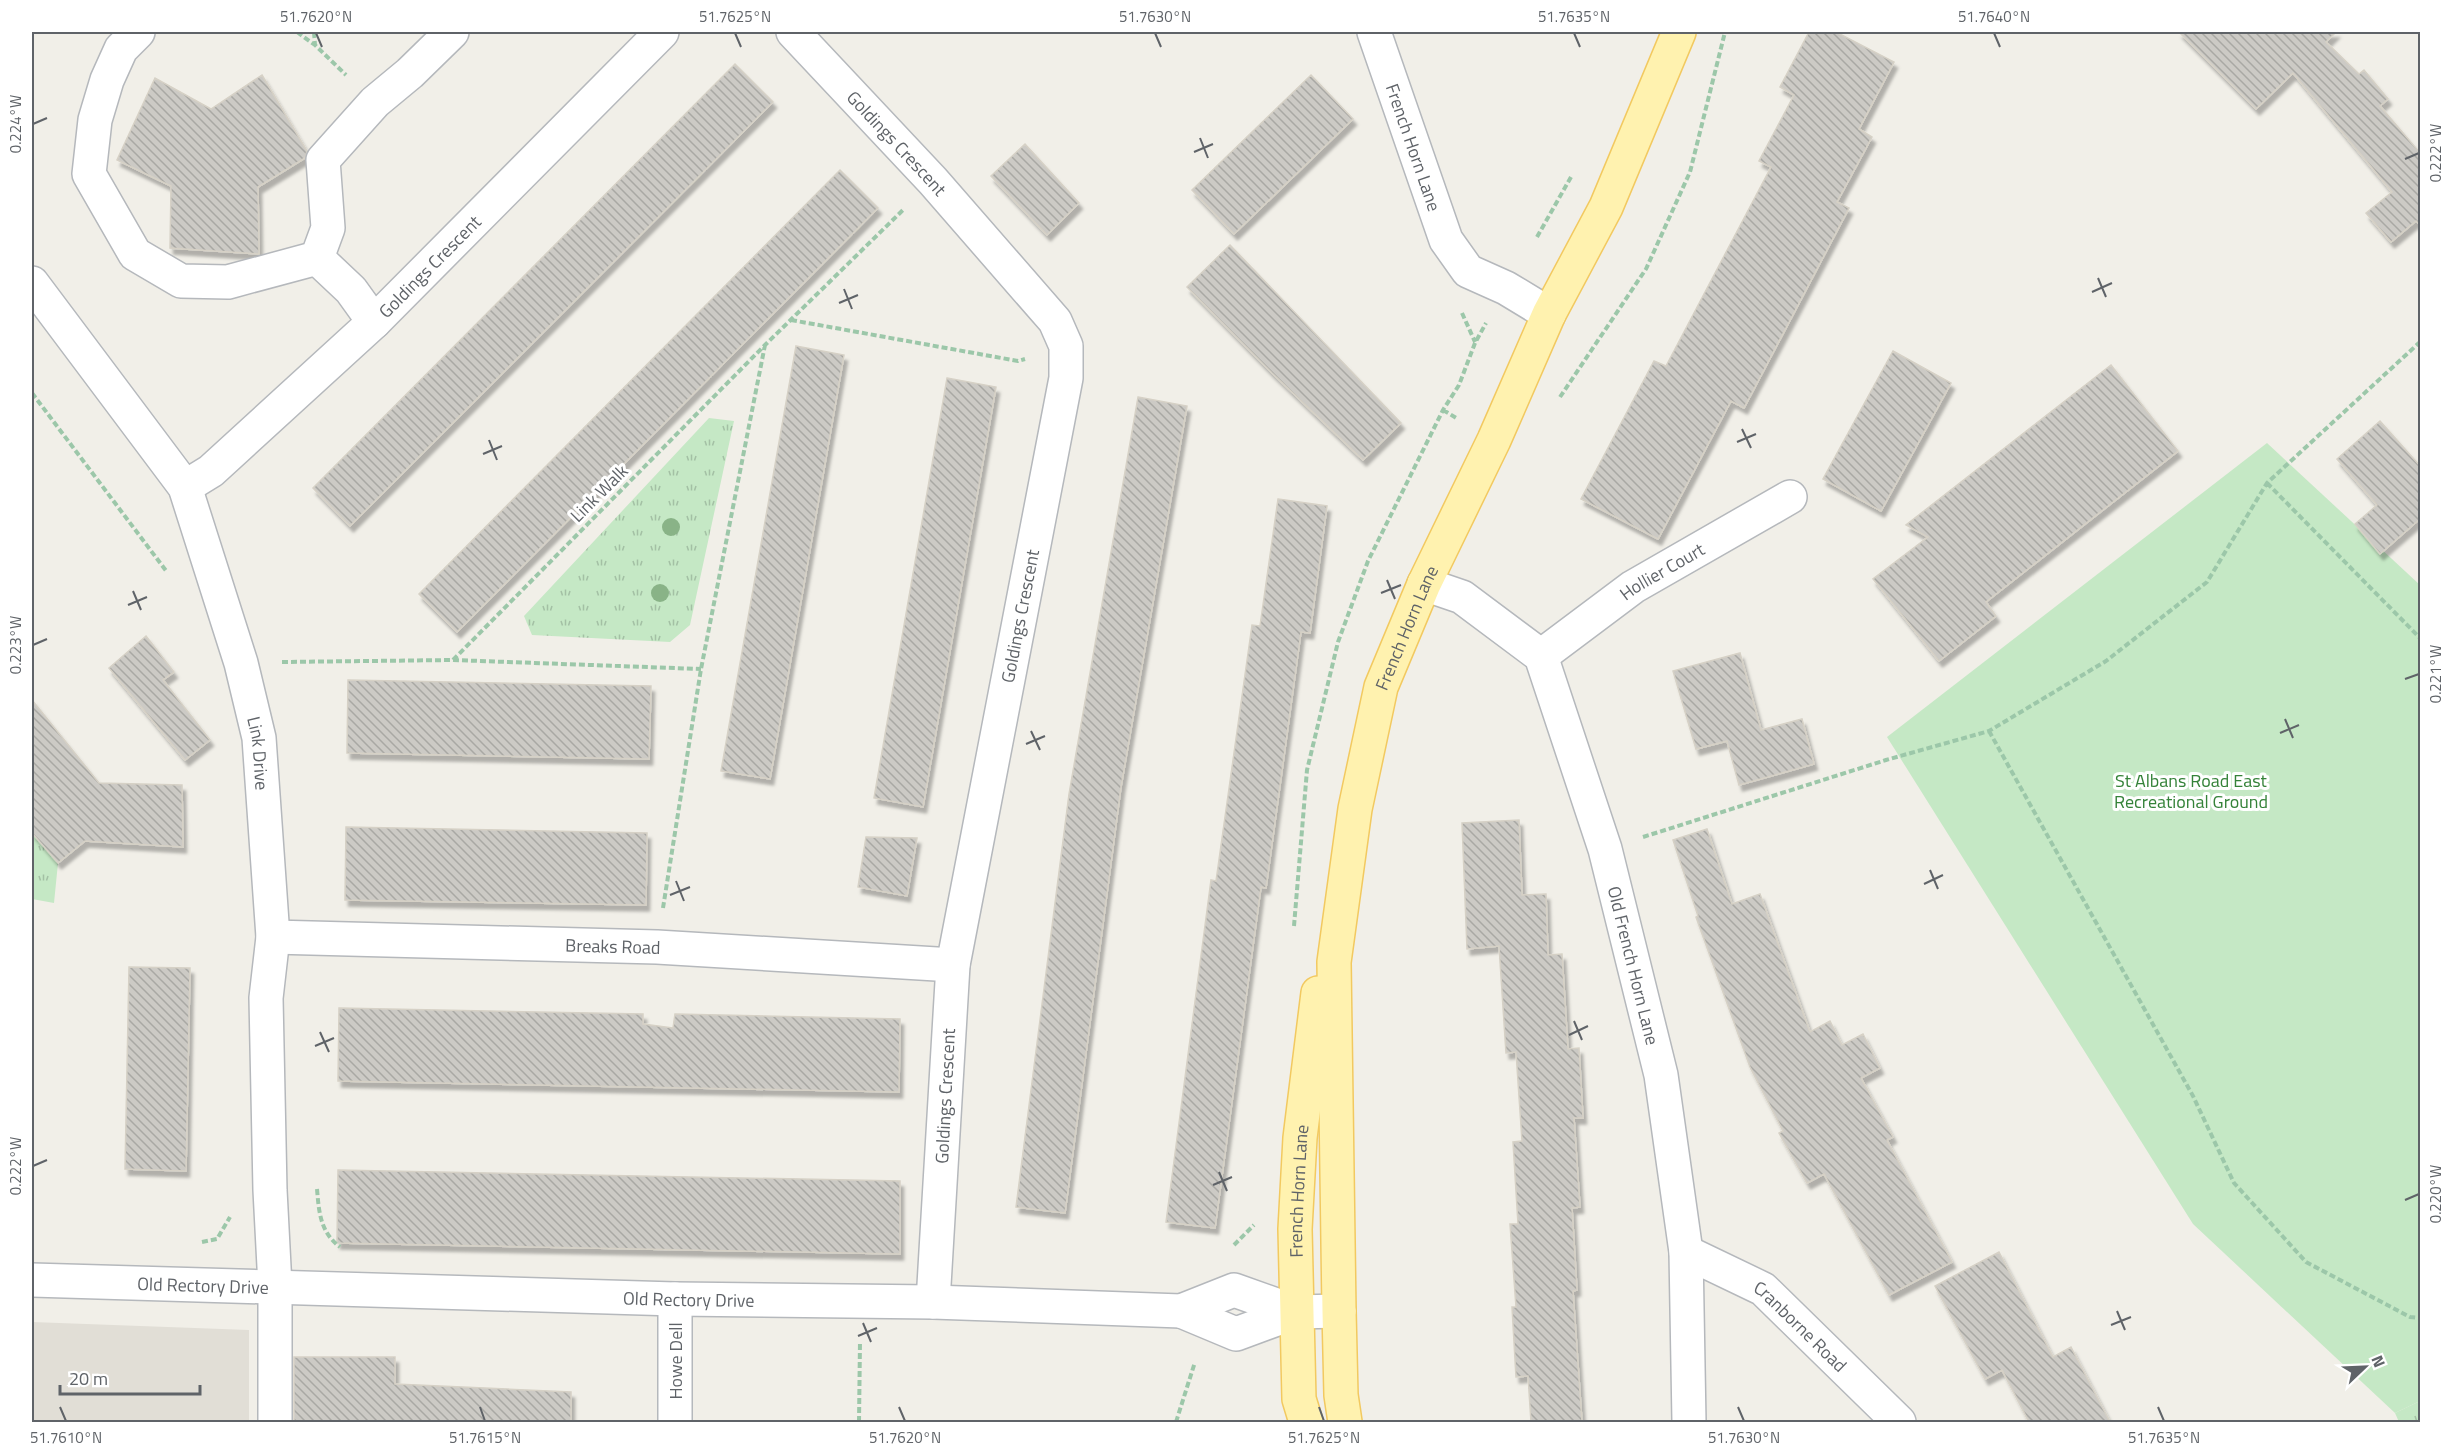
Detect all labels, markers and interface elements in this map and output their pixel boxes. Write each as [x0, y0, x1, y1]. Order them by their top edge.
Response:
text: 51.7620°N [280, 5, 352, 28]
text: 51.7625°N [699, 5, 771, 28]
text: 51.7630°N [1119, 5, 1191, 28]
text: 51.7635°N [1538, 5, 1610, 28]
text: 51.7640°N [1958, 5, 2030, 28]
street label: French Horn Lane [1379, 80, 1448, 215]
street label: Goldings Crescent [841, 84, 954, 202]
text: 0.224°W [4, 95, 27, 153]
text: 0.222°W [2424, 124, 2447, 182]
street label: Goldings Crescent [372, 208, 487, 324]
street label: Link Walk [564, 458, 634, 528]
street label: Hollier Court [1614, 535, 1710, 606]
street label: Goldings Crescent [994, 546, 1046, 685]
street label: French Horn Lane [1368, 561, 1445, 694]
text: 0.223°W [4, 616, 27, 674]
text: 0.221°W [2424, 645, 2447, 703]
street label: Link Drive [241, 714, 276, 791]
park label: St Albans Road East Recreational Ground [2114, 767, 2268, 815]
street label: Old French Horn Lane [1601, 883, 1667, 1048]
street label: Breaks Road [565, 931, 661, 961]
street label: Goldings Crescent [928, 1027, 962, 1164]
street label: French Horn Lane [1281, 1123, 1315, 1258]
text: 0.222°W [4, 1137, 27, 1195]
text: 0.220°W [2424, 1165, 2447, 1223]
street label: Old Rectory Drive [137, 1270, 269, 1300]
street label: Cranborne Road [1750, 1273, 1854, 1378]
street label: Old Rectory Drive [623, 1284, 755, 1313]
street label: Howe Dell [662, 1322, 689, 1400]
north arrow [2335, 1337, 2395, 1397]
text: N [2366, 1351, 2392, 1371]
scale bar [60, 1358, 200, 1396]
text: 20 m [69, 1365, 108, 1392]
text: 51.7610°N [30, 1426, 102, 1449]
text: 51.7615°N [449, 1426, 521, 1449]
text: 51.7620°N [869, 1426, 941, 1449]
text: 51.7625°N [1288, 1426, 1360, 1449]
text: 51.7630°N [1708, 1426, 1780, 1449]
text: 51.7635°N [2128, 1426, 2200, 1449]

